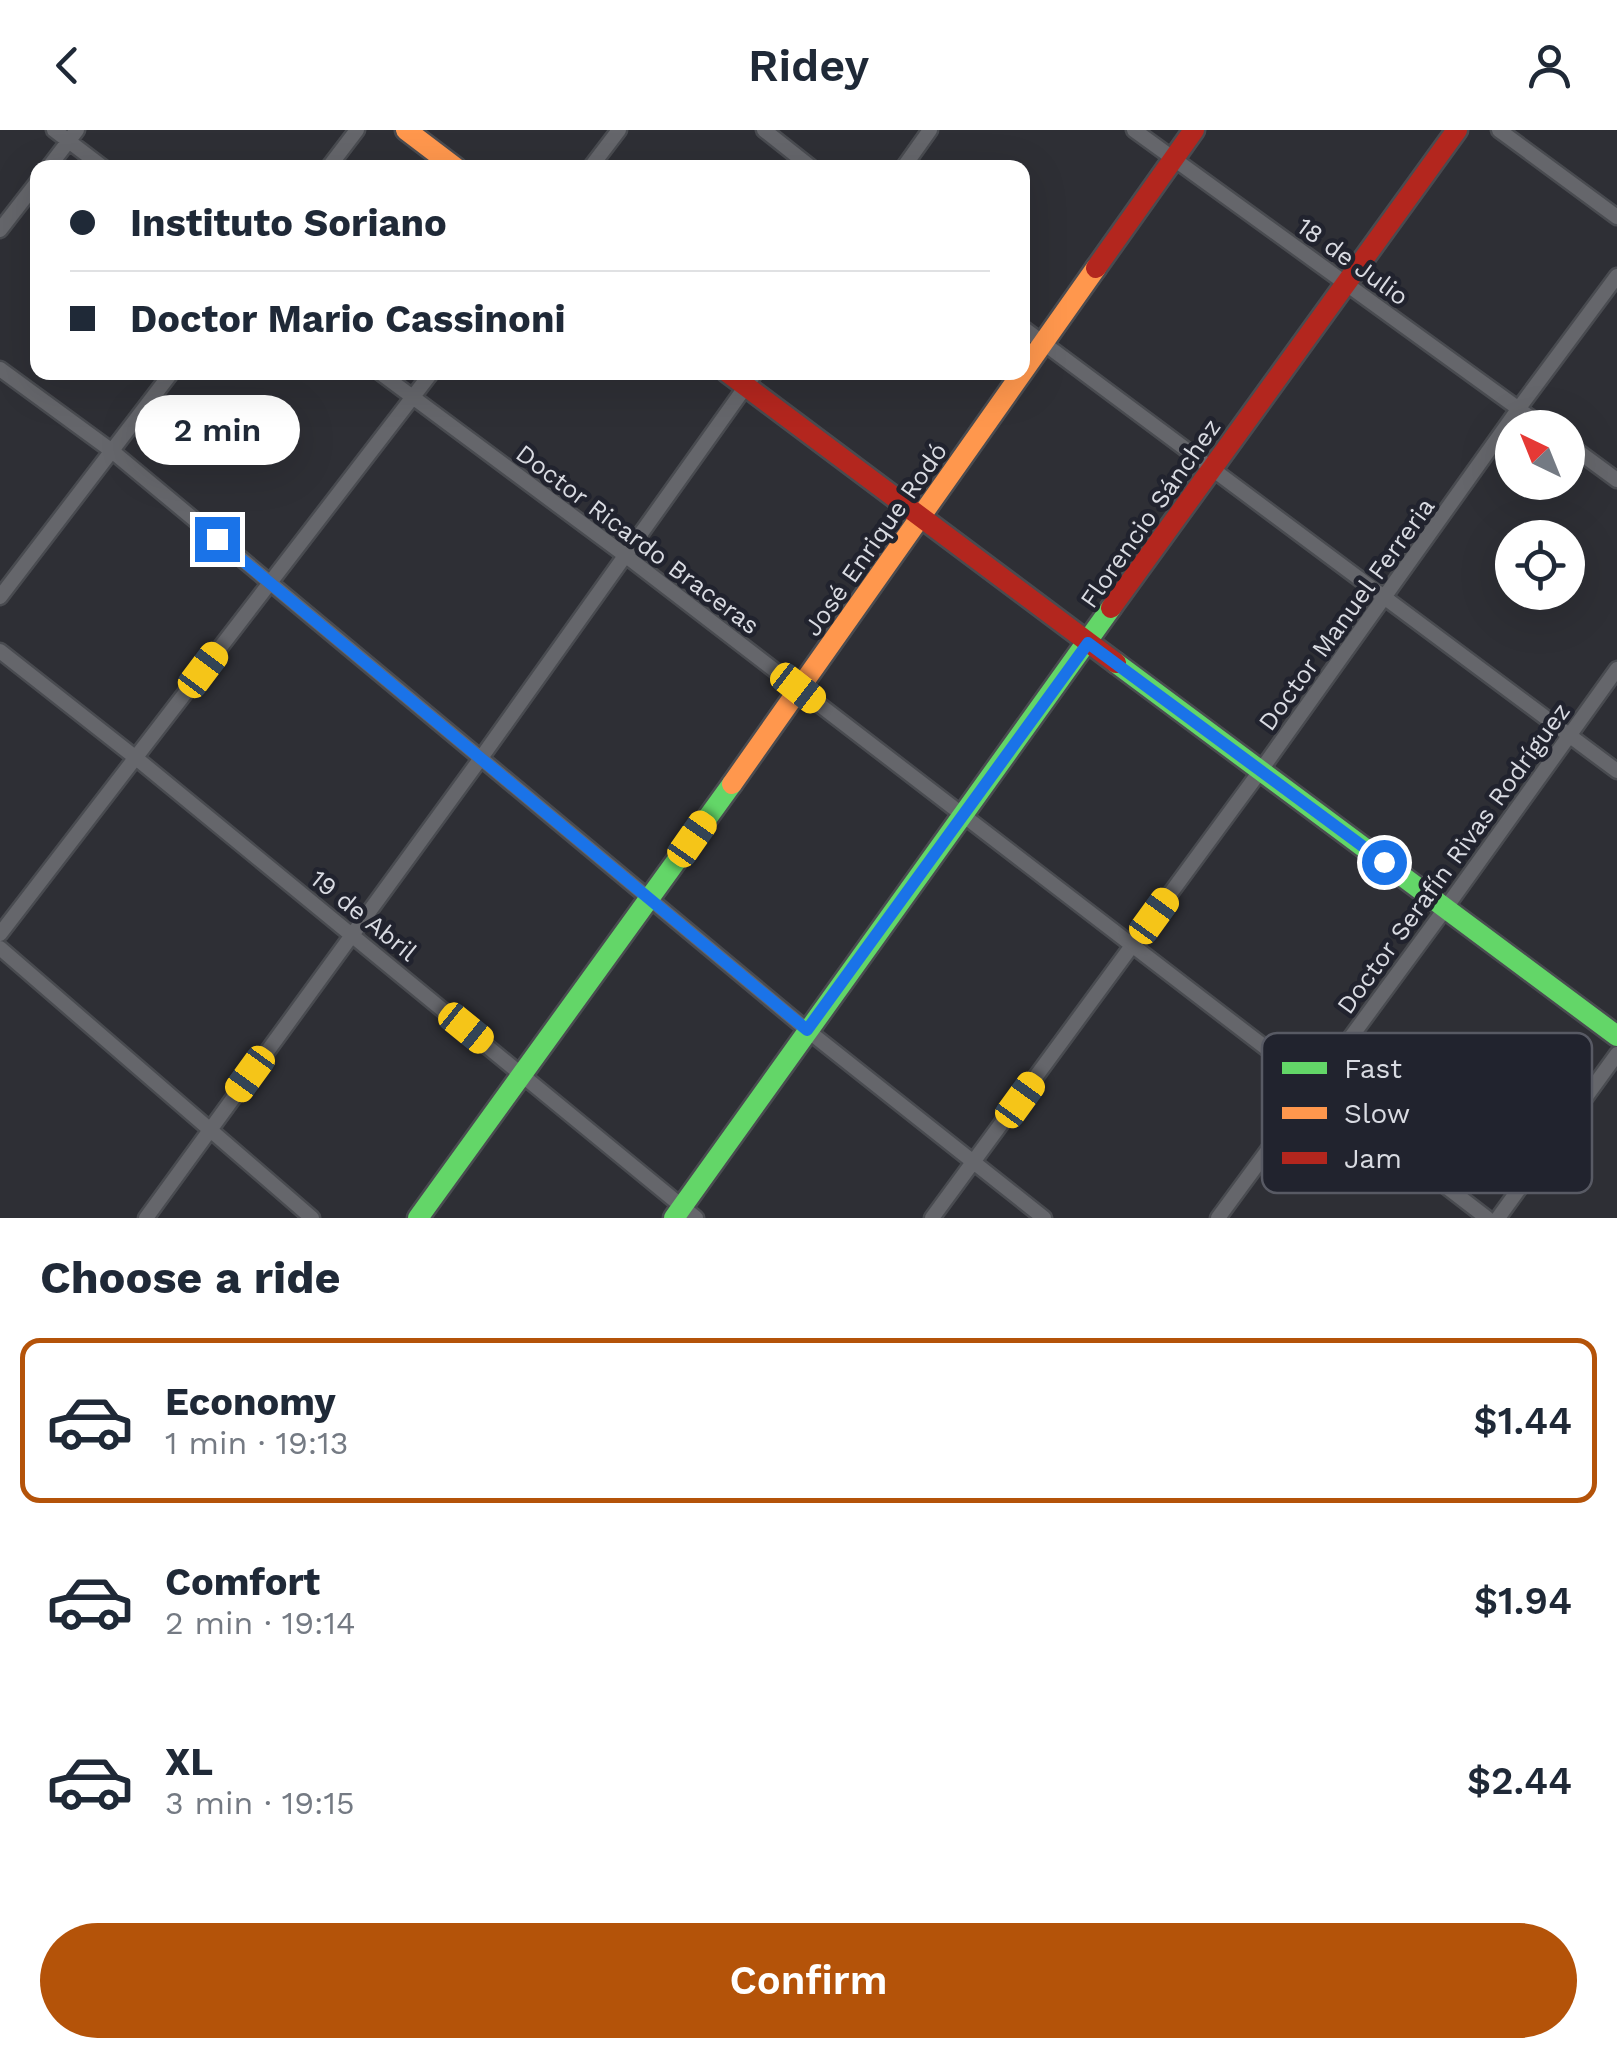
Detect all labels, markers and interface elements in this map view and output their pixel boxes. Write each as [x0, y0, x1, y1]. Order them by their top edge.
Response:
icon: back [40, 38, 95, 93]
icon: person [1522, 38, 1577, 93]
text: Ridey [748, 39, 869, 92]
text: Instituto Soriano [130, 201, 447, 245]
street label: 18 de Julio [1291, 211, 1414, 311]
text: Doctor Mario Cassinoni [130, 297, 566, 341]
callout: 2 min [134, 394, 300, 464]
north arrow [1495, 410, 1585, 500]
map controls [1495, 410, 1585, 610]
text: 2 min [174, 411, 261, 449]
street label: Florencio Sánchez [1074, 413, 1227, 614]
street label: José Enrique Rodó [798, 437, 953, 642]
street label: Doctor Ricardo Braceras [510, 438, 765, 640]
street label: Doctor Manuel Ferreria [1252, 492, 1441, 736]
route end [195, 517, 240, 562]
button: locate [1495, 520, 1585, 610]
car [173, 637, 233, 703]
car [765, 658, 831, 718]
street label: Doctor Serafín Rivas Rodríguez [1331, 697, 1576, 1019]
car [663, 806, 721, 872]
route start [1362, 840, 1407, 885]
street label: 19 de Abril [305, 864, 423, 967]
car [1124, 883, 1184, 949]
car [433, 997, 499, 1059]
legend [1262, 1033, 1592, 1193]
car [220, 1041, 280, 1107]
text: Fast [1344, 1052, 1402, 1085]
car [990, 1067, 1050, 1133]
text: Slow [1344, 1097, 1410, 1130]
text: Jam [1344, 1142, 1402, 1175]
text: Choose a ride [40, 1251, 340, 1304]
icon: car [45, 1376, 135, 1466]
text: Economy [165, 1380, 336, 1424]
text: $1.44 [1474, 1399, 1572, 1443]
text: 1 min · 19:13 [165, 1424, 348, 1462]
icon: car [45, 1556, 135, 1646]
text: Comfort [165, 1560, 320, 1604]
text: $1.94 [1474, 1579, 1572, 1623]
text: 2 min · 19:14 [165, 1604, 356, 1642]
icon: car [45, 1736, 135, 1826]
text: XL [165, 1740, 213, 1784]
text: $2.44 [1467, 1759, 1572, 1803]
text: 3 min · 19:15 [165, 1784, 355, 1822]
button: Confirm [40, 1923, 1577, 2038]

